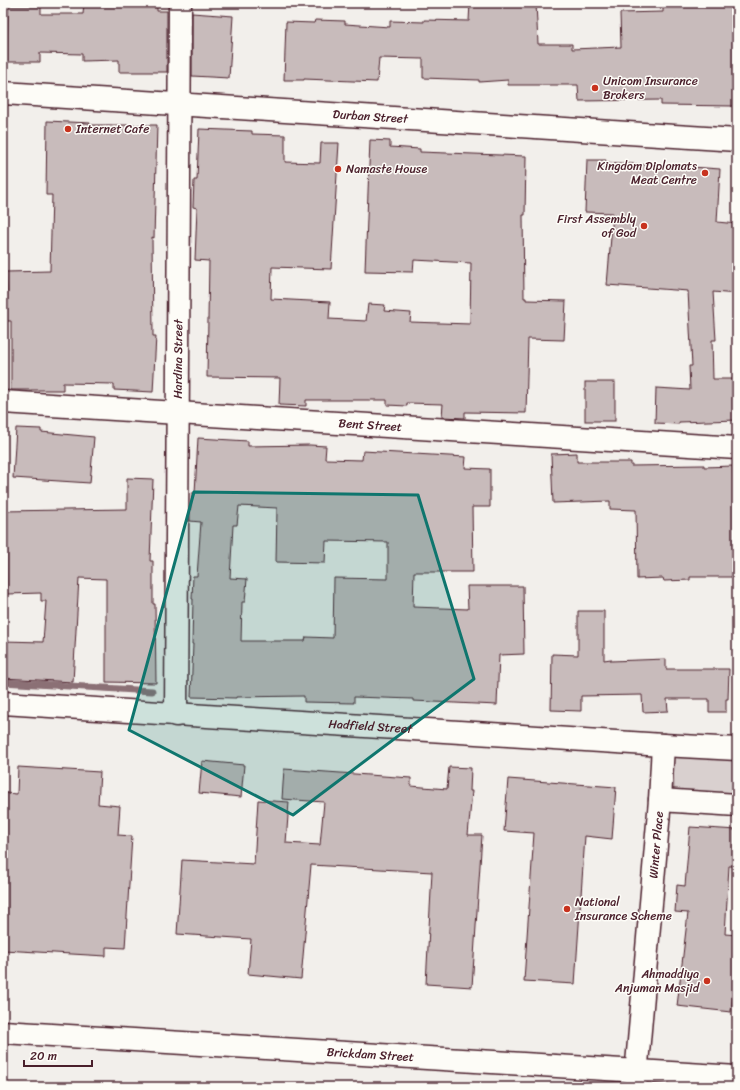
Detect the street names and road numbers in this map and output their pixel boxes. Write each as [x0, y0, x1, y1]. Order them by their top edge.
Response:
street label: Durban Street [332, 103, 410, 130]
street label: Hardina Street [167, 318, 189, 399]
street label: Bent Street [338, 412, 403, 438]
street label: Hadfield Street [328, 713, 414, 740]
street label: Winter Place [642, 810, 670, 879]
street label: Brickdam Street [326, 1041, 415, 1068]

